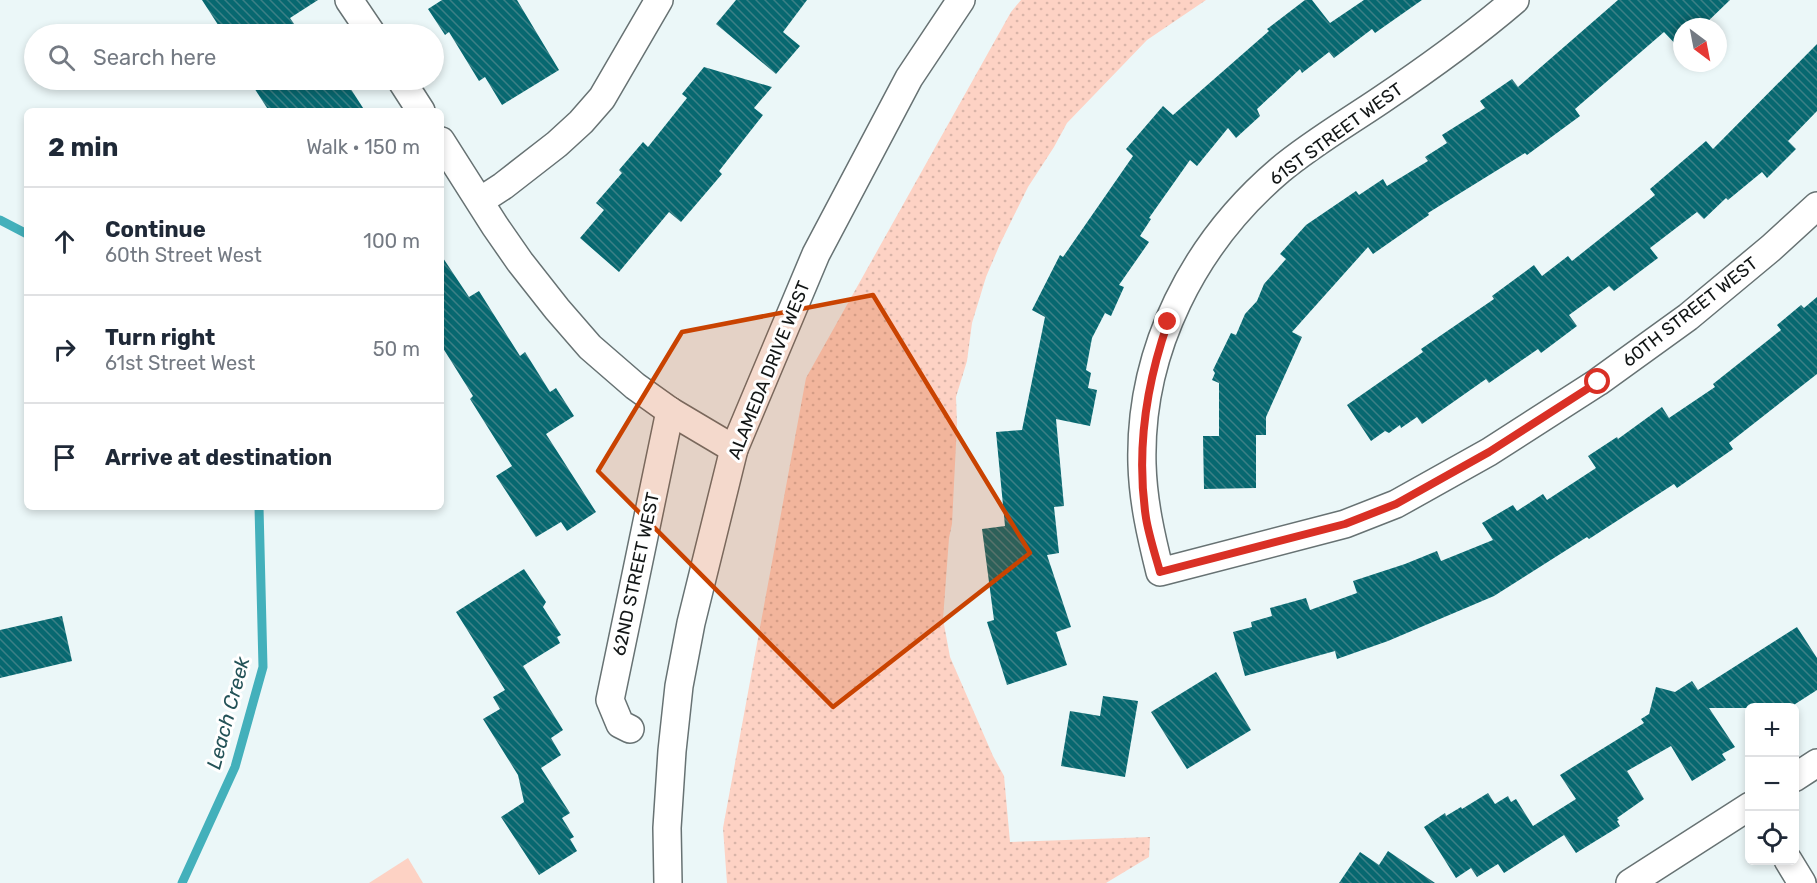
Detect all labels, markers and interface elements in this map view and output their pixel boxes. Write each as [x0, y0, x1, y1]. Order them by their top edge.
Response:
north arrow [1673, 18, 1727, 72]
search box [24, 24, 444, 90]
icon: search [45, 41, 78, 74]
text: Search here [93, 44, 216, 71]
street label: 61ST STREET WEST [1265, 78, 1407, 190]
text: 2 min [48, 132, 118, 163]
text: Walk · 150 m [306, 135, 420, 159]
text: Continue [105, 216, 206, 243]
icon: ahead [48, 225, 81, 258]
text: 100 m [363, 229, 420, 253]
text: 60th Street West [105, 243, 262, 267]
street label: 60TH STREET WEST [1618, 252, 1762, 372]
street label: ALAMEDA DRIVE WEST [723, 278, 815, 462]
route end [1154, 308, 1180, 334]
text: Turn right [105, 324, 215, 351]
icon: right [48, 333, 81, 366]
text: 50 m [373, 337, 420, 361]
text: 61st Street West [105, 351, 255, 375]
route start [1584, 368, 1610, 394]
icon: arrive [48, 441, 81, 474]
text: Arrive at destination [105, 444, 332, 471]
street label: 62ND STREET WEST [608, 490, 664, 658]
water label: Leach Creek [201, 654, 255, 772]
map controls [1745, 703, 1799, 865]
button: + [1745, 703, 1799, 757]
button: − [1745, 757, 1799, 811]
button: locate [1745, 811, 1799, 865]

